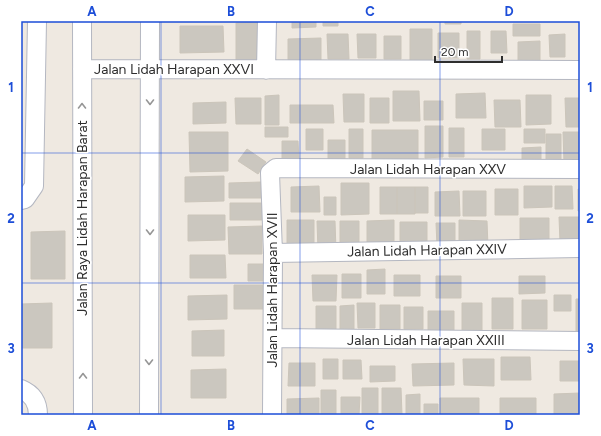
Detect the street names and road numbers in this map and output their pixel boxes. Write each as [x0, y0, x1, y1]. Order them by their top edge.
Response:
street label: Jalan Lidah Harapan XXVI [94, 61, 254, 78]
street label: Jalan Raya Lidah Harapan Barat [74, 120, 91, 316]
street label: Jalan Lidah Harapan XXV [350, 161, 506, 178]
street label: Jalan Lidah Harapan XVII [264, 212, 281, 368]
street label: Jalan Lidah Harapan XXIV [347, 241, 507, 260]
street label: Jalan Lidah Harapan XXIII [347, 332, 505, 349]

